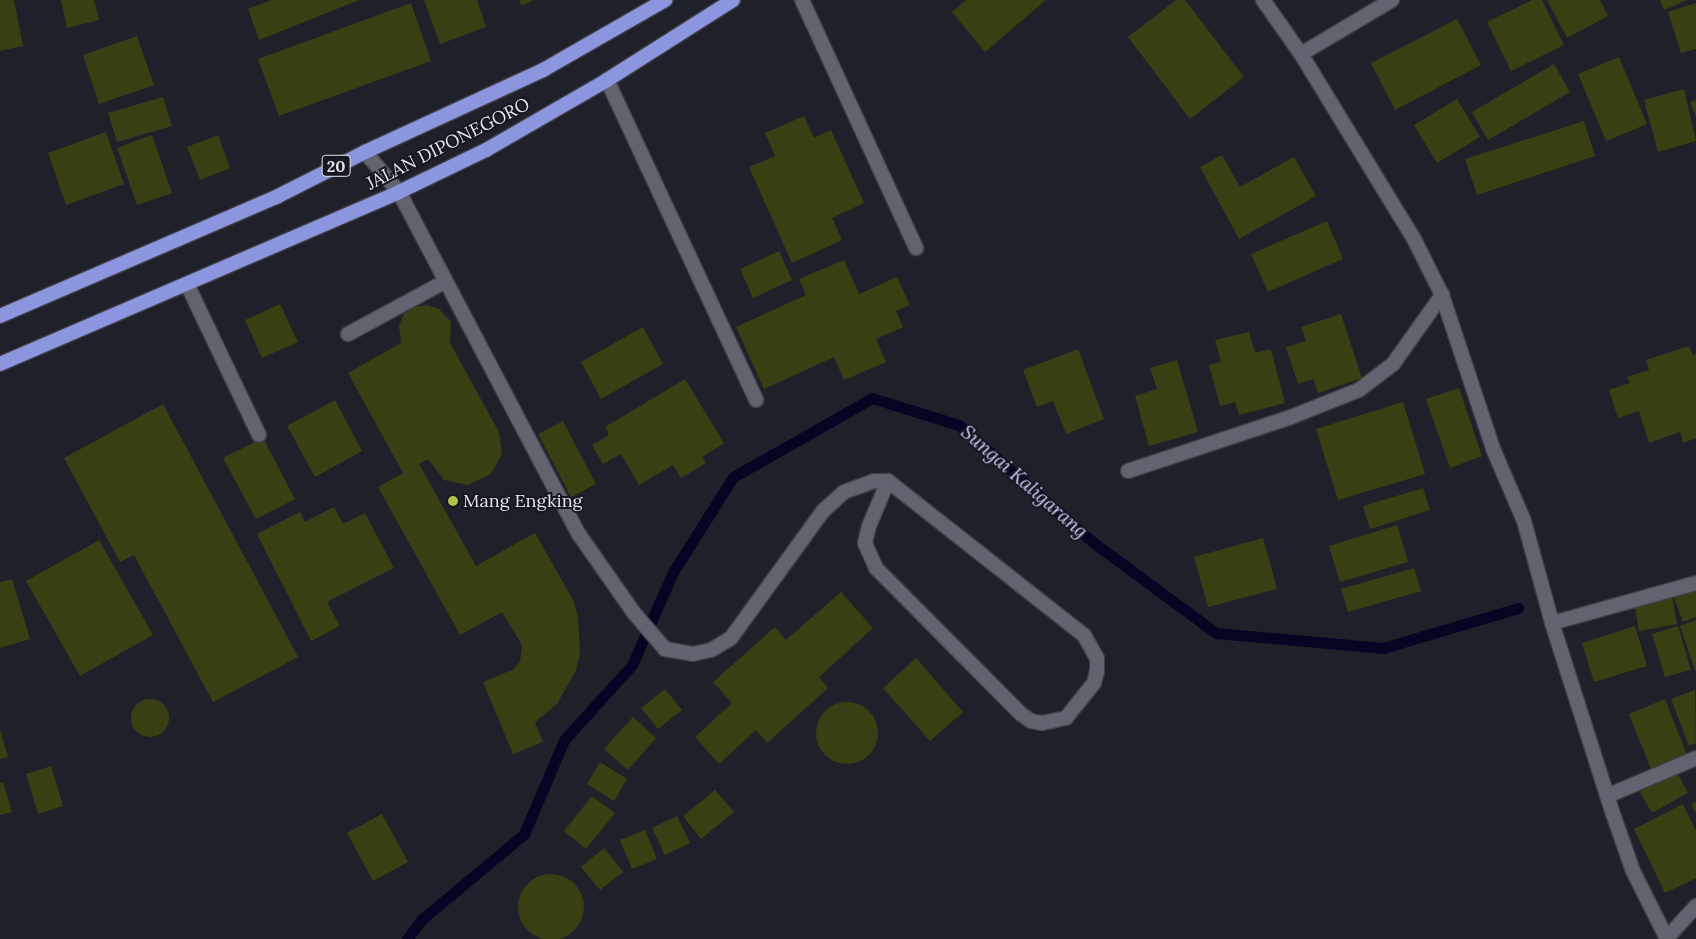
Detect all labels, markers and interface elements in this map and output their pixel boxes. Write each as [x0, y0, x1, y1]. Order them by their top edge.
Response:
street label: JALAN DIPONEGORO [363, 93, 533, 195]
road number: 20 [321, 153, 351, 180]
water label: Sungai Kaligarang [956, 421, 1092, 543]
place label: Mang Engking [463, 490, 583, 512]
marker: Mang Engking [447, 495, 459, 507]

